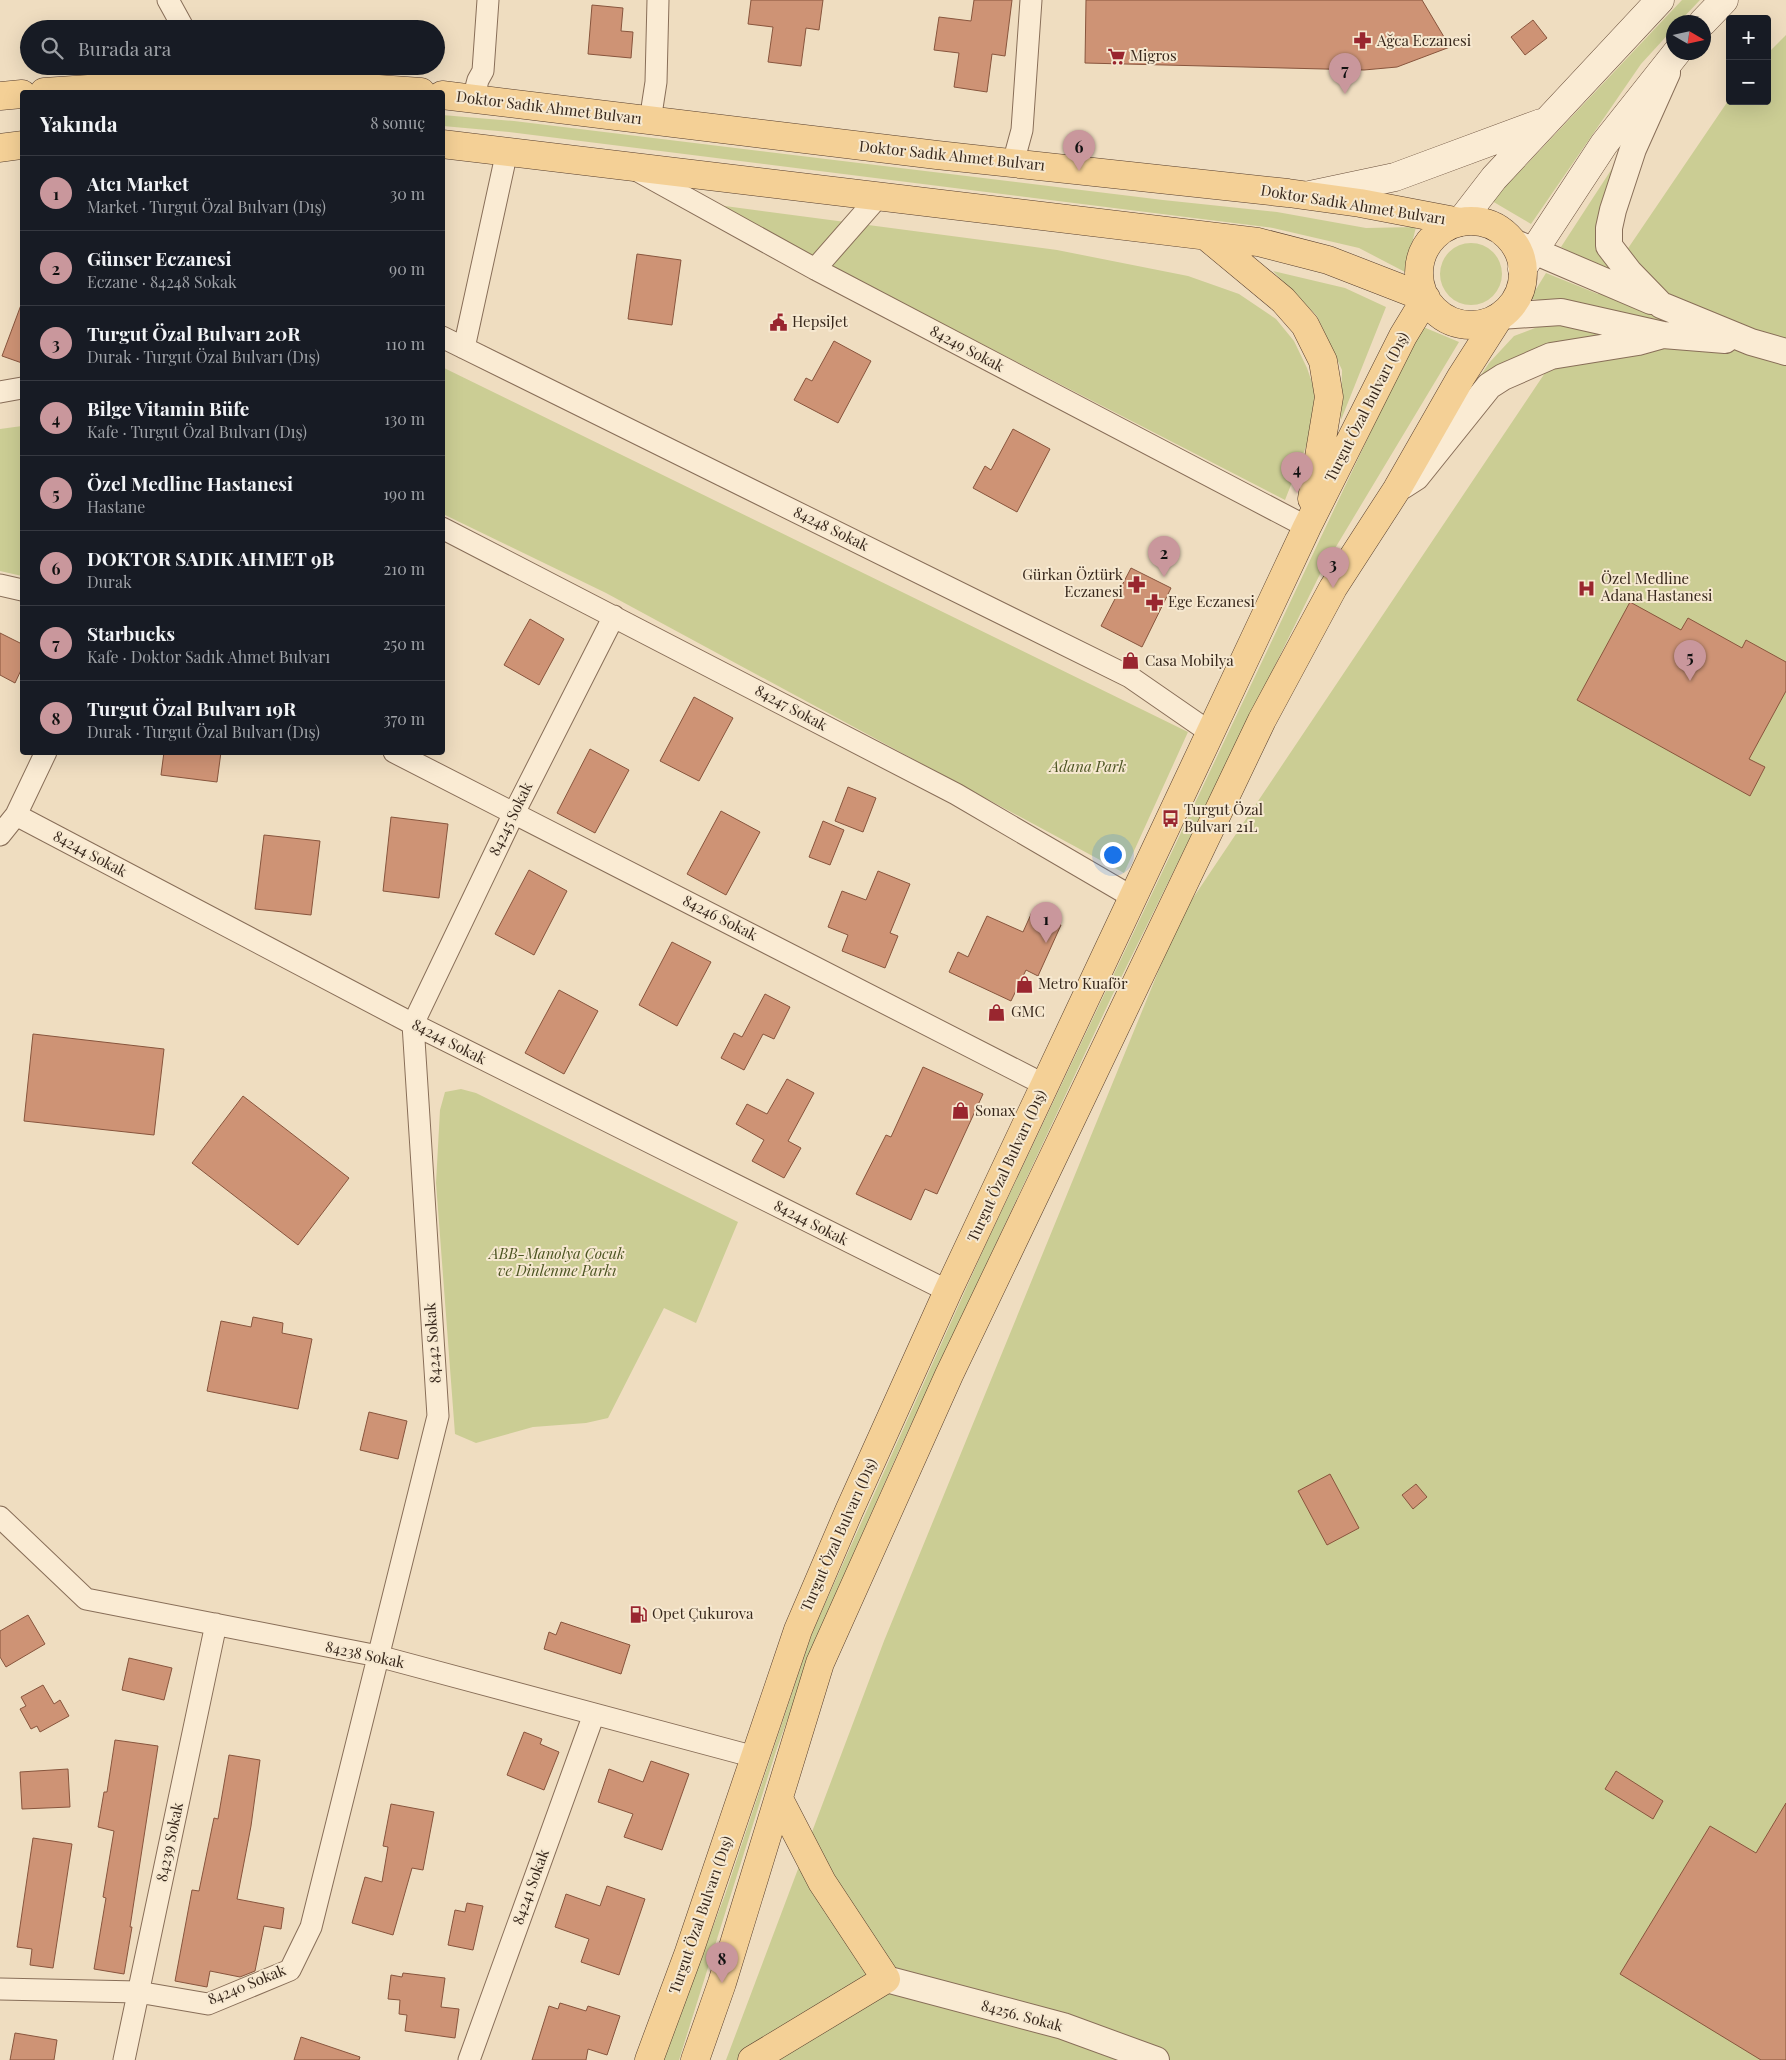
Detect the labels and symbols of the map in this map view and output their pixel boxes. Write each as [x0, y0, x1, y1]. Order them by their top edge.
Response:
north arrow [1666, 15, 1711, 60]
place label: Ağca Eczanesi [1376, 30, 1472, 50]
pharmacy icon: Ağca Eczanesi [1353, 31, 1373, 51]
place label: Migros [1130, 45, 1177, 65]
supermarket icon: Migros [1106, 46, 1126, 66]
pin: 7 [1329, 53, 1361, 94]
street label: Doktor Sadık Ahmet Bulvarı [455, 86, 644, 128]
pin: 6 [1063, 130, 1095, 171]
street label: Doktor Sadık Ahmet Bulvarı [858, 135, 1047, 175]
street label: Doktor Sadık Ahmet Bulvarı [1259, 180, 1448, 229]
place label: HepsiJet [792, 311, 849, 331]
public building icon: HepsiJet [768, 312, 788, 332]
street label: 84249 Sokak [927, 320, 1009, 376]
street label: Turgut Özal Bulvarı (Dış) [1320, 328, 1413, 485]
pin: 4 [1281, 452, 1313, 493]
street label: 84248 Sokak [790, 501, 873, 555]
pin: 2 [1148, 536, 1180, 577]
pin: 3 [1317, 547, 1349, 588]
place label: Gürkan Öztürk Eczanesi [1022, 564, 1124, 601]
place label: Özel Medline Adana Hastanesi [1600, 568, 1713, 605]
pharmacy icon: Gürkan Öztürk Eczanesi [1127, 574, 1147, 594]
hospital icon: Özel Medline Adana Hastanesi [1577, 578, 1597, 598]
place label: Ege Eczanesi [1168, 591, 1256, 611]
pharmacy icon: Ege Eczanesi [1144, 592, 1164, 612]
pin: 5 [1674, 640, 1706, 681]
place label: Casa Mobilya [1145, 650, 1234, 670]
shop icon: Casa Mobilya [1121, 651, 1141, 671]
street label: 84247 Sokak [752, 680, 832, 735]
park label: Adana Park [1048, 756, 1126, 776]
street label: 84245 Sokak [484, 778, 537, 859]
place label: Turgut Özal Bulvarı 21L [1184, 799, 1263, 836]
bus stop icon: Turgut Özal Bulvarı 21L [1160, 809, 1180, 829]
street label: 84244 Sokak [50, 825, 132, 881]
your location [1100, 842, 1126, 868]
street label: 84246 Sokak [680, 890, 762, 945]
pin: 1 [1030, 902, 1062, 943]
place label: Metro Kuaför [1038, 973, 1128, 993]
shop icon: Metro Kuaför [1014, 974, 1034, 994]
place label: GMC [1011, 1001, 1045, 1021]
shop icon: GMC [987, 1002, 1007, 1022]
street label: 84244 Sokak [409, 1014, 491, 1069]
street label: Turgut Özal Bulvarı (Dış) [962, 1086, 1050, 1245]
place label: Sonax [975, 1100, 1016, 1120]
shop icon: Sonax [951, 1101, 971, 1121]
street label: 84244 Sokak [771, 1195, 853, 1250]
park label: ABB-Manolya Çocuk ve Dinlenme Parkı [487, 1243, 625, 1280]
street label: 84242 Sokak [419, 1301, 445, 1384]
street label: Turgut Özal Bulvarı (Dış) [795, 1455, 881, 1614]
place label: Opet Çukurova [652, 1603, 754, 1623]
fuel station icon: Opet Çukurova [628, 1604, 648, 1624]
street label: 84238 Sokak [324, 1636, 407, 1672]
street label: 84239 Sokak [151, 1800, 187, 1883]
street label: Turgut Özal Bulvarı (Dış) [664, 1833, 736, 1996]
street label: 84241 Sokak [507, 1845, 553, 1927]
pin: 8 [706, 1942, 738, 1983]
street label: 84240 Sokak [205, 1959, 289, 2009]
street label: 84256. Sokak [979, 1995, 1066, 2036]

